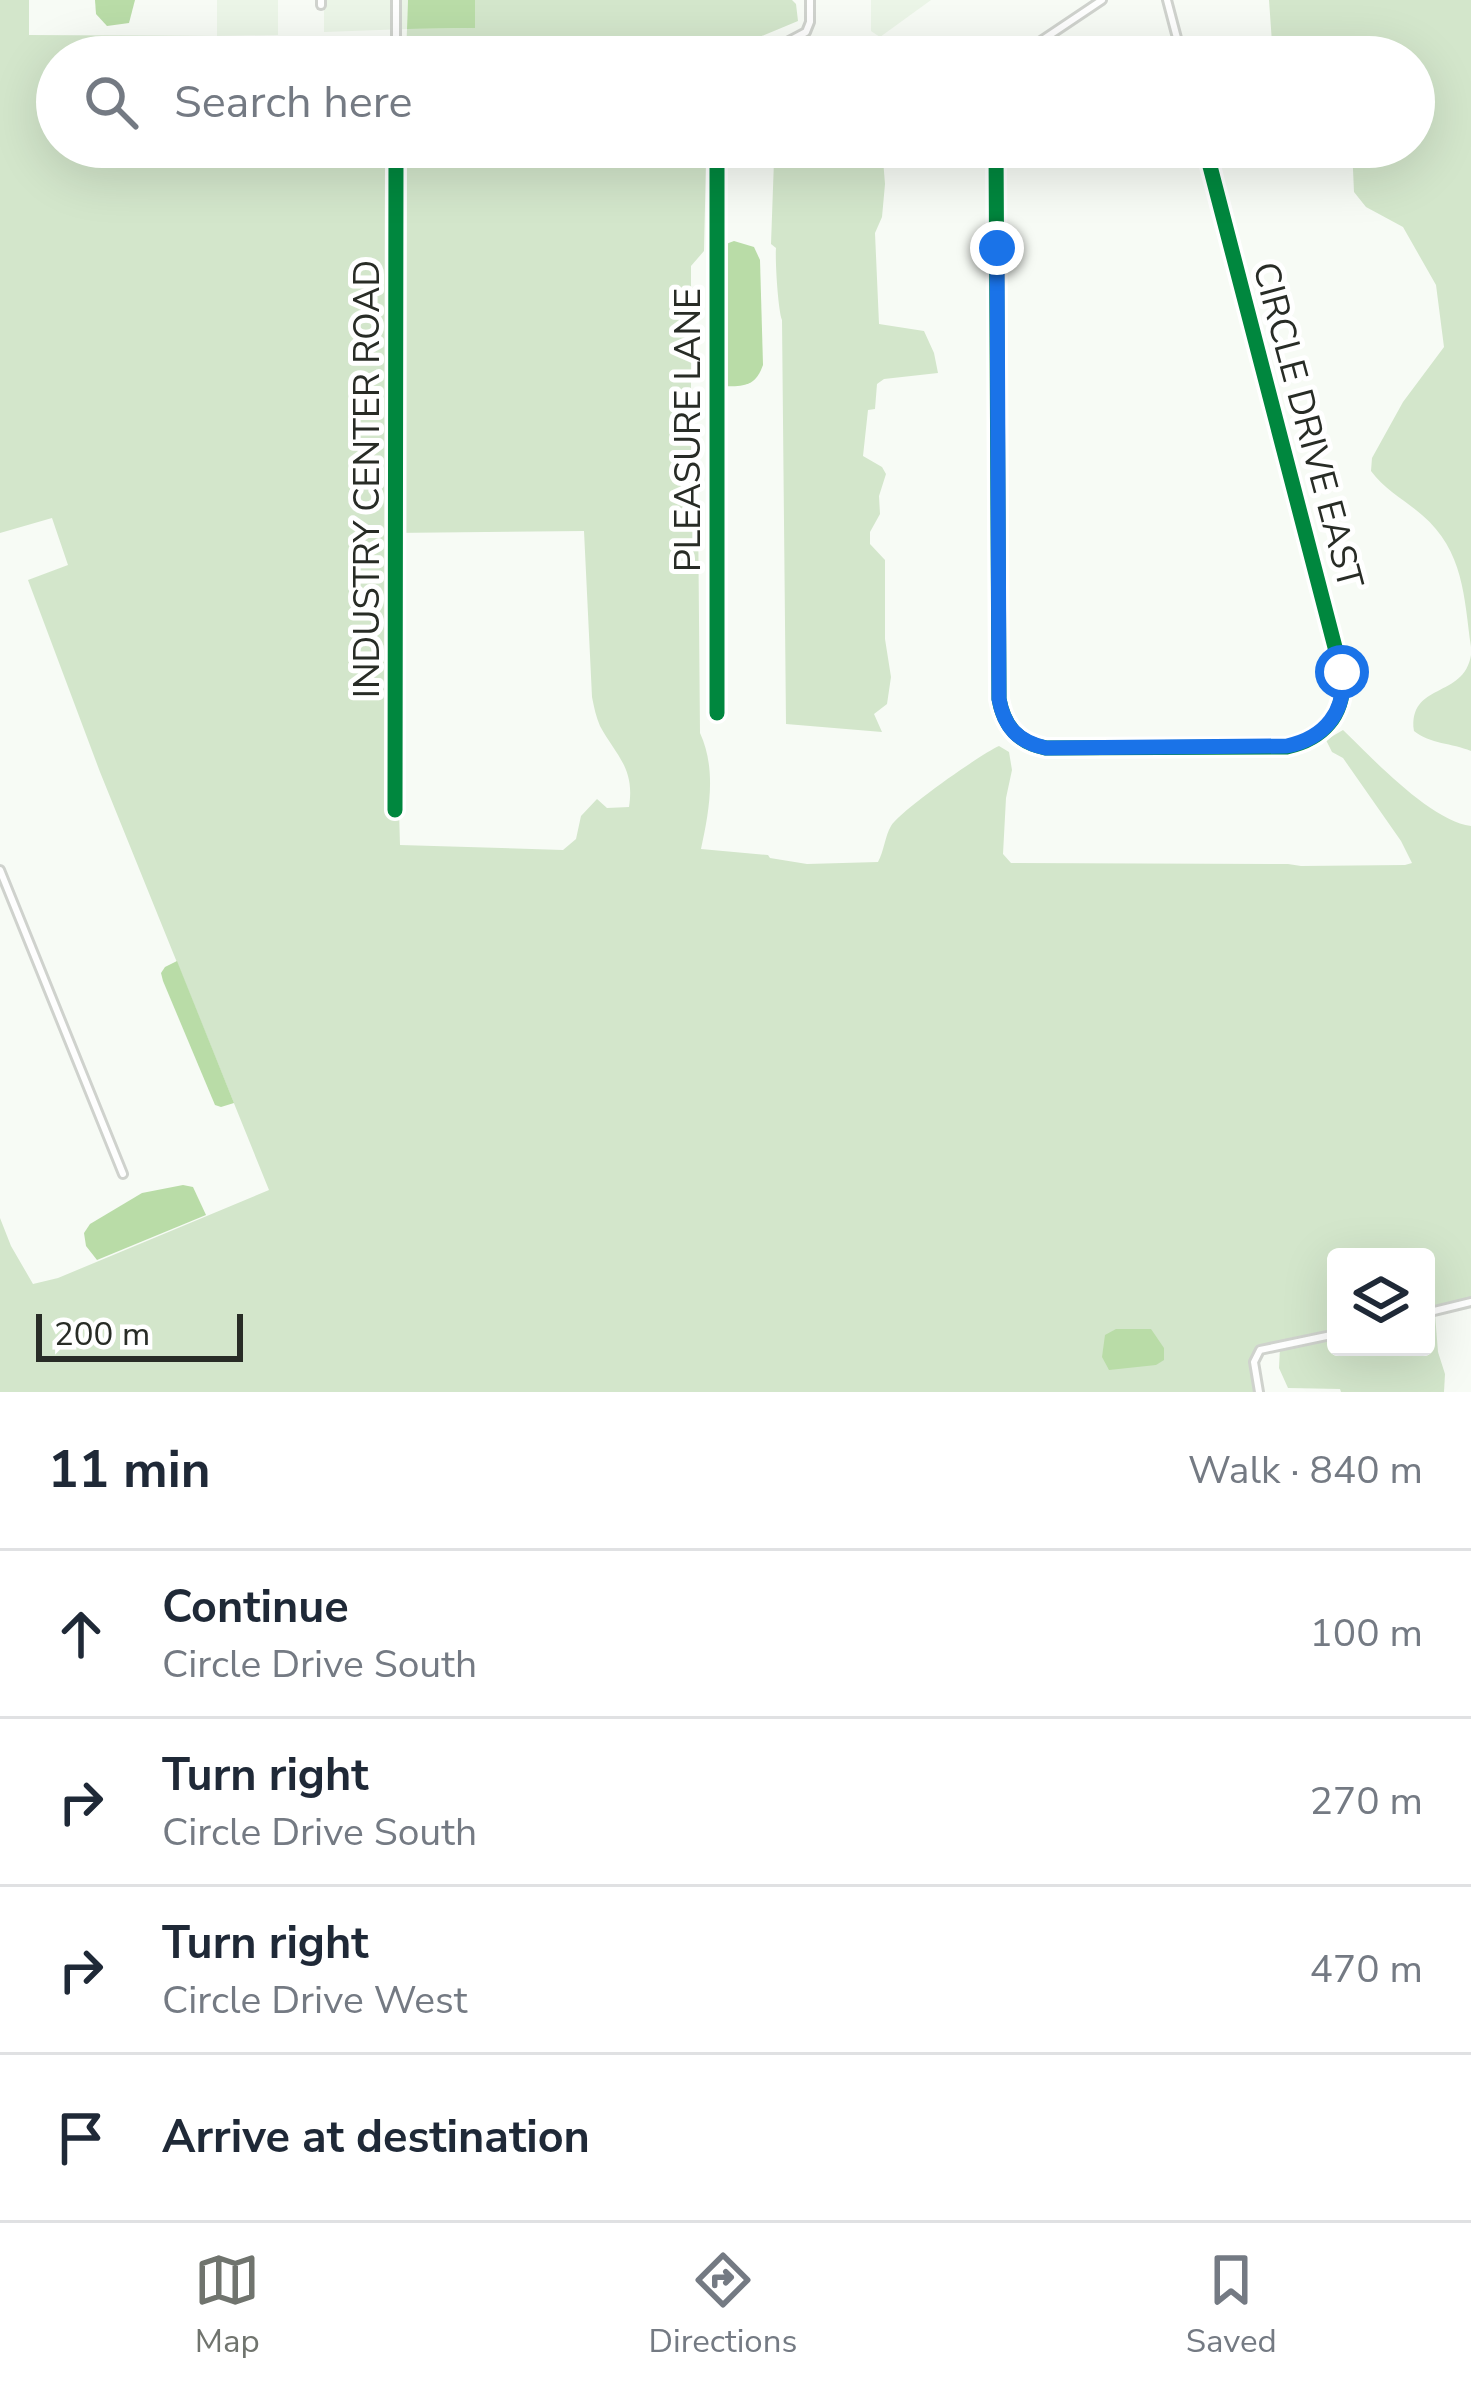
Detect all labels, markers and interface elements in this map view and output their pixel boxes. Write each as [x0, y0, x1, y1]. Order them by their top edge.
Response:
search box [36, 36, 1435, 168]
icon: search [78, 69, 144, 135]
text: Search here [174, 72, 413, 133]
route end [970, 221, 1024, 275]
street label: CIRCLE DRIVE EAST [1240, 257, 1375, 594]
street label: INDUSTRY CENTER ROAD [343, 260, 392, 698]
street label: PLEASURE LANE [664, 288, 713, 572]
route start [1315, 645, 1369, 699]
map controls [1327, 1248, 1435, 1356]
button: layers [1327, 1248, 1435, 1356]
scale bar [36, 1308, 243, 1361]
text: 200 m [54, 1312, 150, 1357]
text: 11 min [48, 1435, 211, 1505]
text: Walk · 840 m [1188, 1444, 1423, 1497]
text: Continue [162, 1577, 349, 1638]
icon: ahead [48, 1601, 114, 1667]
text: 100 m [1309, 1607, 1423, 1660]
text: Circle Drive South [162, 1638, 477, 1691]
text: Turn right [162, 1745, 369, 1806]
icon: right [48, 1769, 114, 1835]
text: 270 m [1309, 1775, 1423, 1828]
text: Circle Drive South [162, 1806, 477, 1859]
text: Turn right [162, 1913, 369, 1974]
icon: right [48, 1937, 114, 2003]
text: 470 m [1309, 1943, 1423, 1996]
text: Circle Drive West [162, 1974, 467, 2027]
icon: arrive [48, 2105, 114, 2171]
text: Arrive at destination [162, 2107, 590, 2168]
tab: Map [194, 2247, 260, 2364]
tab: Directions [649, 2247, 797, 2364]
tab: Saved [1186, 2247, 1277, 2364]

